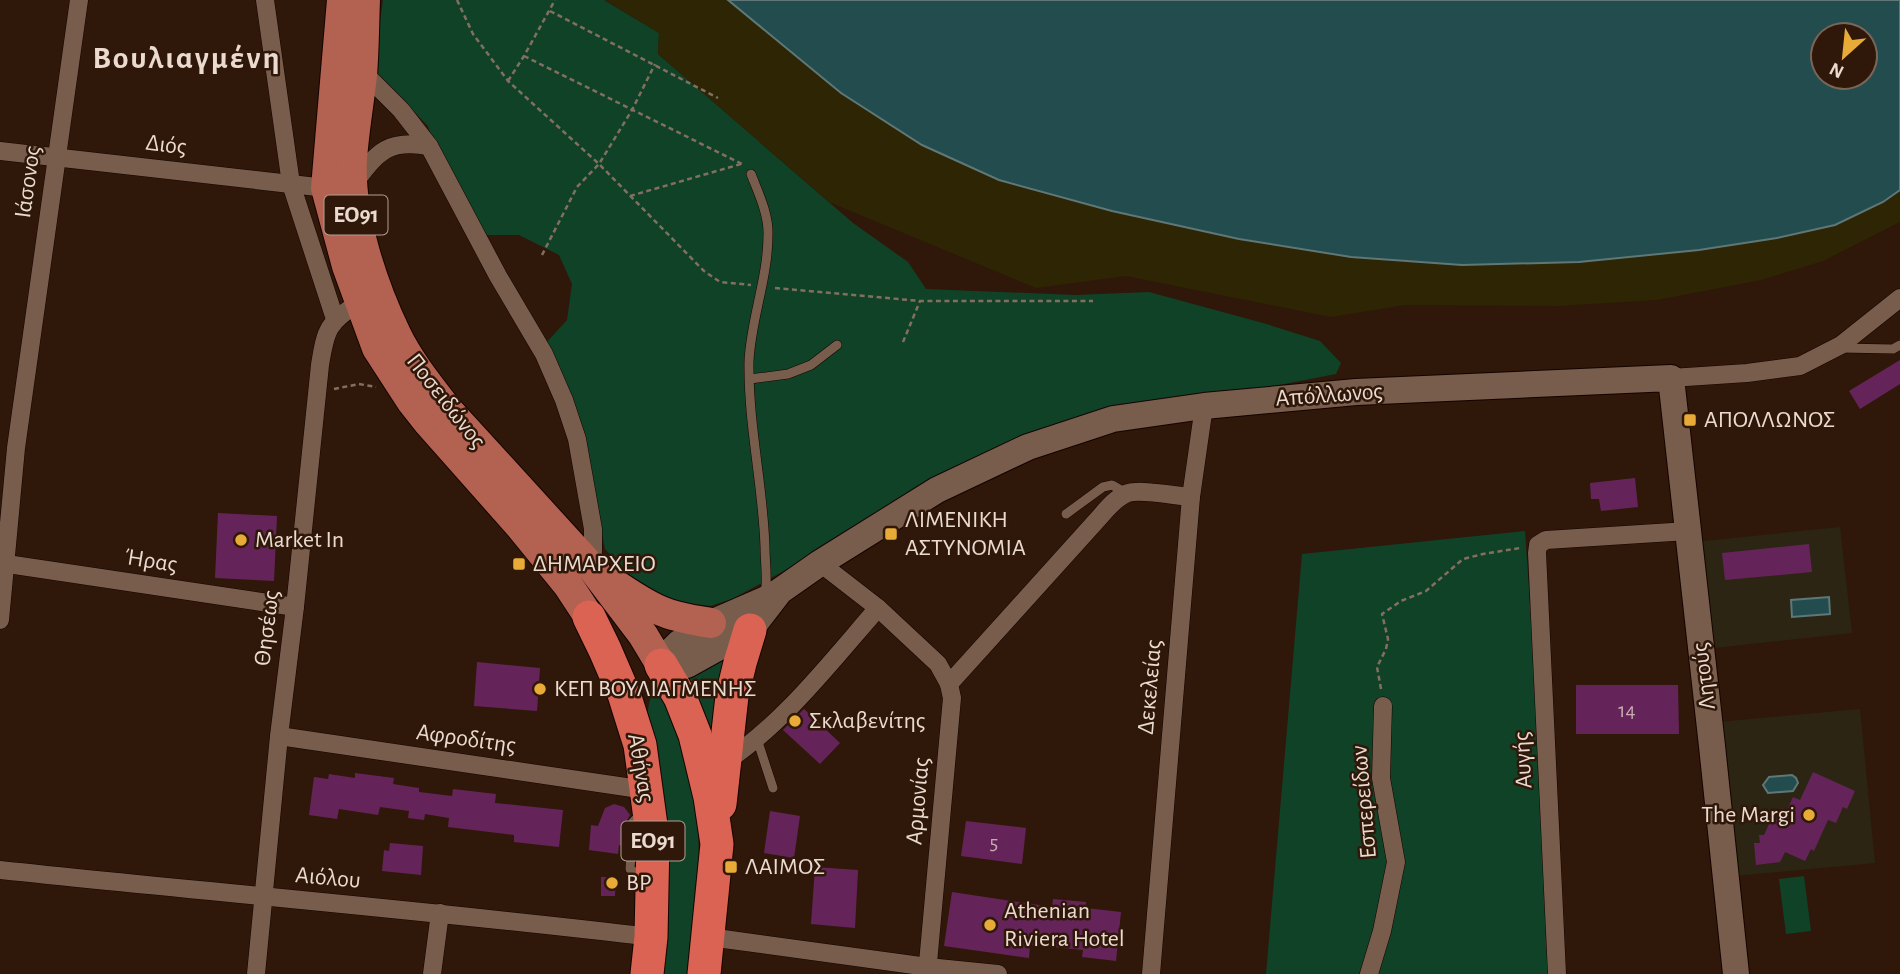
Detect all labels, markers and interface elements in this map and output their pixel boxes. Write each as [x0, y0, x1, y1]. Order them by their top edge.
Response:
north arrow [1809, 21, 1879, 91]
district label: Βουλιαγμένη [93, 42, 281, 74]
text: N [1827, 58, 1847, 81]
street label: Διός [144, 131, 188, 159]
street label: Ιάσονος [11, 144, 45, 220]
road number: ΕΟ91 [324, 196, 388, 234]
street label: Ποσειδώνος [402, 349, 490, 453]
street label: Απόλλωνος [1275, 379, 1383, 411]
place label: ΑΠΟΛΛΩΝΟΣ [1704, 408, 1835, 432]
marker: ΑΠΟΛΛΩΝΟΣ [1682, 412, 1698, 428]
place label: ΛΙΜΕΝΙΚΗ ΑΣΤΥΝΟΜΙΑ [905, 508, 1026, 560]
marker: ΛΙΜΕΝΙΚΗ ΑΣΤΥΝΟΜΙΑ [883, 526, 899, 542]
place label: Market In [255, 528, 344, 552]
marker: Market In [233, 532, 249, 548]
street label: Ήρας [123, 545, 179, 577]
place label: ΔΗΜΑΡΧΕΙΟ [533, 552, 656, 576]
marker: ΔΗΜΑΡΧΕΙΟ [511, 556, 527, 572]
street label: Θησέως [250, 589, 284, 667]
street label: Δεκελείας [1134, 639, 1166, 735]
street label: Λητούς [1688, 641, 1720, 711]
place label: ΚΕΠ ΒΟΥΛΙΑΓΜΕΝΗΣ [554, 677, 756, 701]
marker: ΚΕΠ ΒΟΥΛΙΑΓΜΕΝΗΣ [532, 681, 548, 697]
house number: 14 [1618, 700, 1636, 721]
place label: Σκλαβενίτης [809, 709, 925, 733]
marker: Σκλαβενίτης [787, 713, 803, 729]
street label: Αφροδίτης [415, 720, 517, 758]
street label: Αυγής [1510, 731, 1536, 789]
street label: Αθήνας [623, 732, 659, 804]
street label: Εσπερείδων [1347, 744, 1381, 860]
street label: Αρμονίας [902, 756, 934, 846]
place label: The Margi [1701, 803, 1795, 827]
marker: The Margi [1801, 807, 1817, 823]
road number: ΕΟ91 [622, 821, 684, 860]
house number: 5 [990, 832, 998, 853]
place label: ΛΑΙΜΟΣ [745, 855, 825, 879]
marker: ΛΑΙΜΟΣ [723, 859, 739, 875]
street label: Αιόλου [294, 863, 362, 893]
place label: BP [626, 871, 651, 895]
marker: BP [604, 875, 620, 891]
place label: Athenian Riviera Hotel [1004, 899, 1125, 951]
marker: Athenian Riviera Hotel [982, 917, 998, 933]

